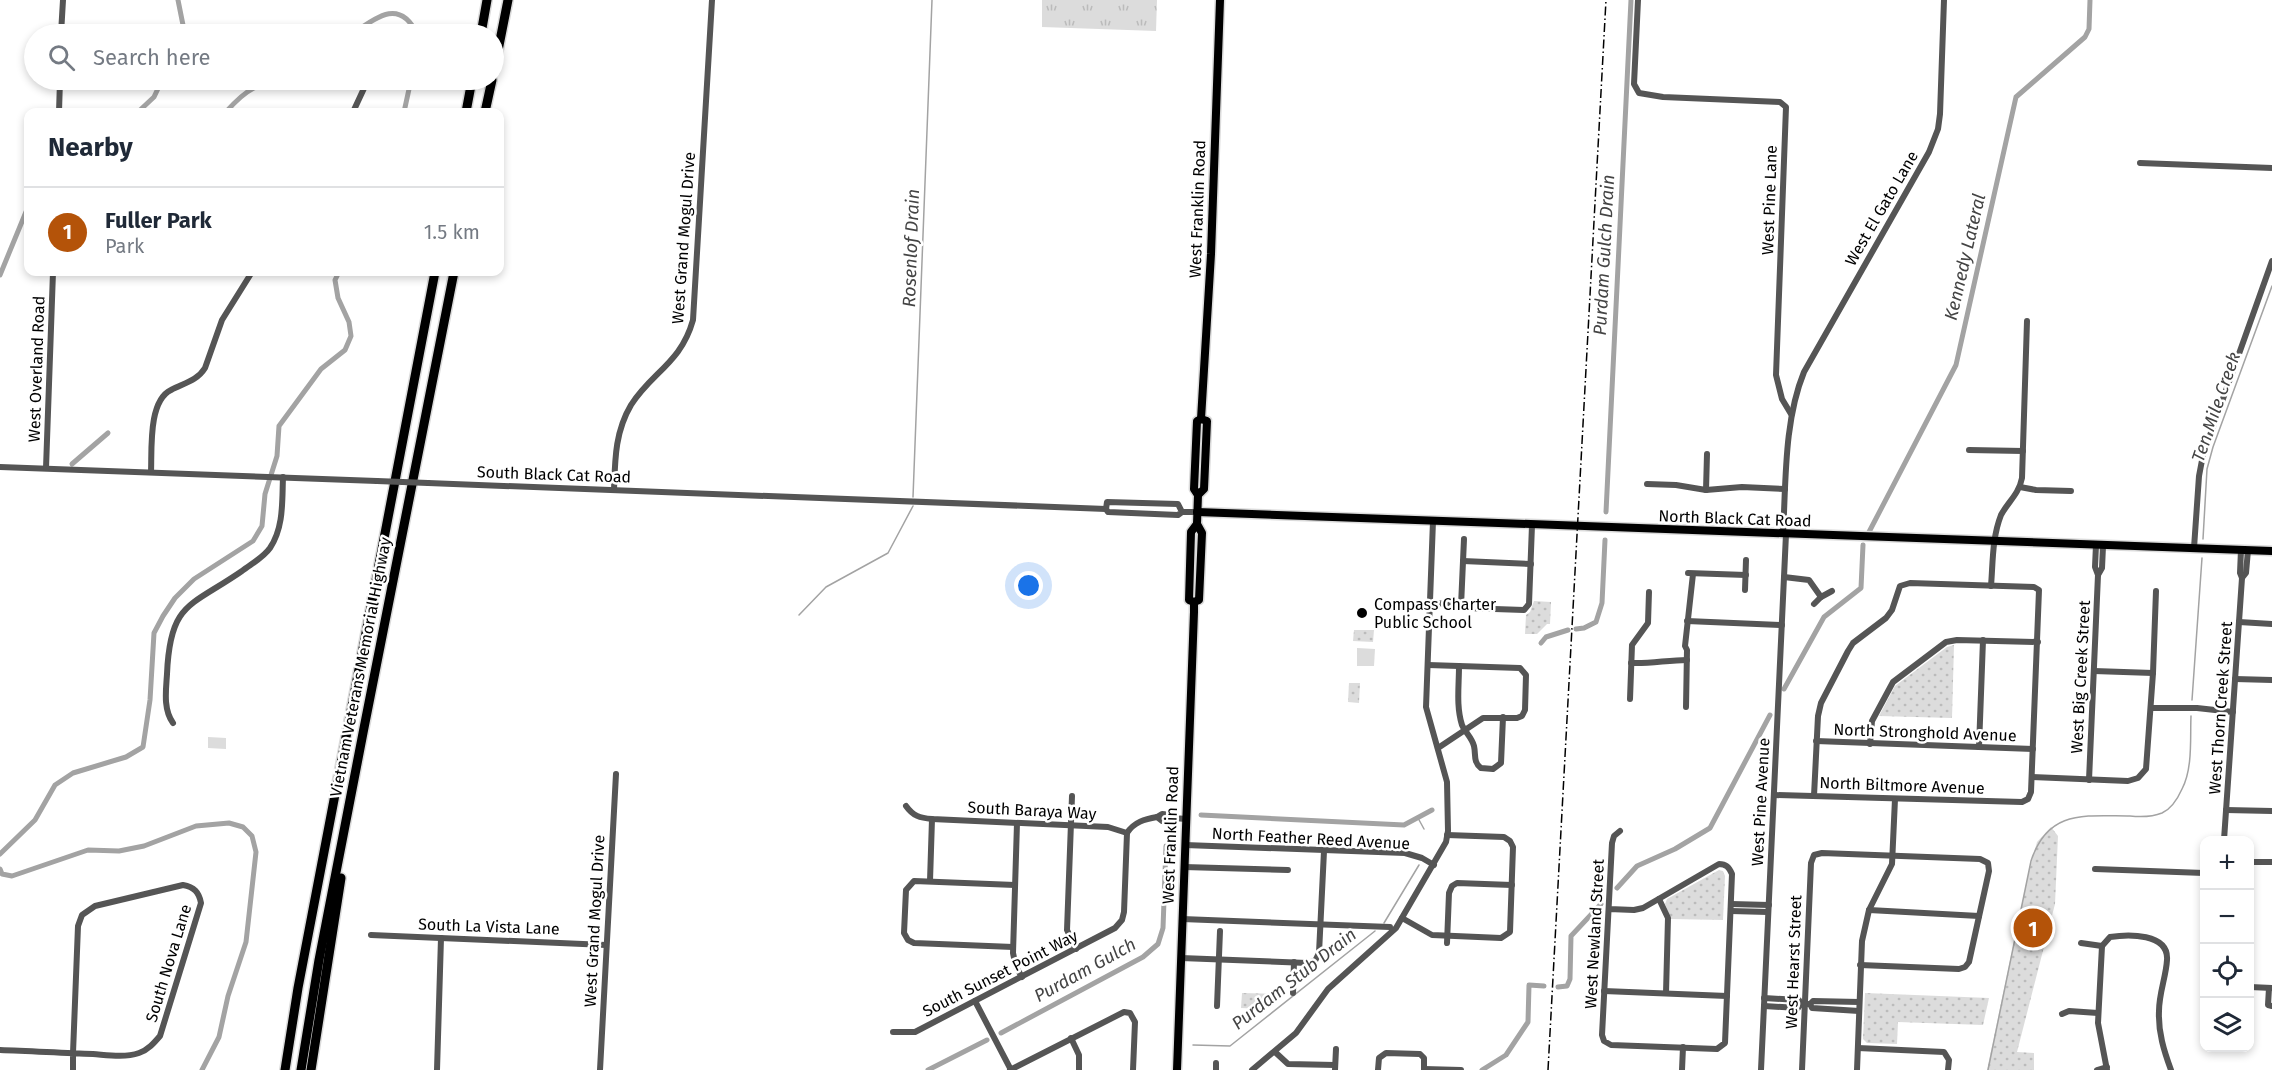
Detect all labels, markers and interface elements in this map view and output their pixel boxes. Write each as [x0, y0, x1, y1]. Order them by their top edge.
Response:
search box [24, 24, 504, 90]
icon: search [45, 41, 78, 74]
text: Search here [93, 44, 211, 71]
text: Nearby [48, 132, 133, 163]
street label: West Franklin Road [1186, 140, 1209, 278]
street label: West Pine Lane [1758, 145, 1781, 255]
street label: West El Gato Lane [1841, 148, 1922, 269]
street label: West Grand Mogul Drive [668, 151, 699, 325]
water label: Purdam Gulch Drain [1589, 174, 1619, 336]
water label: Rosenlof Drain [898, 188, 924, 308]
water label: Kennedy Lateral [1940, 192, 1990, 322]
text: Fuller Park [105, 207, 212, 234]
text: 1 [63, 220, 72, 244]
text: 1.5 km [424, 220, 480, 244]
text: Park [105, 234, 144, 258]
street label: West Overland Road [24, 296, 49, 443]
water label: Ten Mile Creek [2187, 349, 2245, 465]
street label: South Black Cat Road [477, 462, 631, 487]
street label: North Black Cat Road [1658, 506, 1812, 531]
street label: Vietnam Veterans Memorial Highway [326, 536, 395, 798]
your location [1014, 571, 1043, 600]
place label: Compass Charter Public School [1374, 595, 1497, 632]
street label: West Big Creek Street [2067, 600, 2094, 754]
marker: Compass Charter Public School [1355, 606, 1369, 620]
street label: West Thorn Creek Street [2205, 620, 2236, 795]
street label: North Stronghold Avenue [1833, 720, 2017, 745]
street label: West Pine Avenue [1748, 737, 1773, 867]
street label: West Franklin Road [1159, 766, 1182, 904]
street label: North Biltmore Avenue [1819, 773, 1985, 798]
street label: South Baraya Way [967, 798, 1097, 823]
street label: North Feather Reed Avenue [1211, 824, 1411, 853]
street label: West Grand Mogul Drive [580, 834, 609, 1008]
map controls [2200, 836, 2254, 1052]
button: + [2200, 836, 2254, 890]
street label: West Newland Street [1581, 858, 1608, 1010]
button: − [2200, 890, 2254, 944]
street label: West Hearst Street [1782, 894, 1805, 1029]
street label: South Nova Lane [142, 902, 195, 1024]
pin: 1 [2014, 906, 2052, 950]
street label: South La Vista Lane [418, 915, 560, 938]
water label: Purdam Stub Drain [1227, 923, 1361, 1035]
street label: South Sunset Point Way [919, 926, 1081, 1021]
water label: Purdam Gulch [1030, 933, 1140, 1007]
button: locate [2200, 944, 2254, 998]
button: layers [2200, 998, 2254, 1052]

